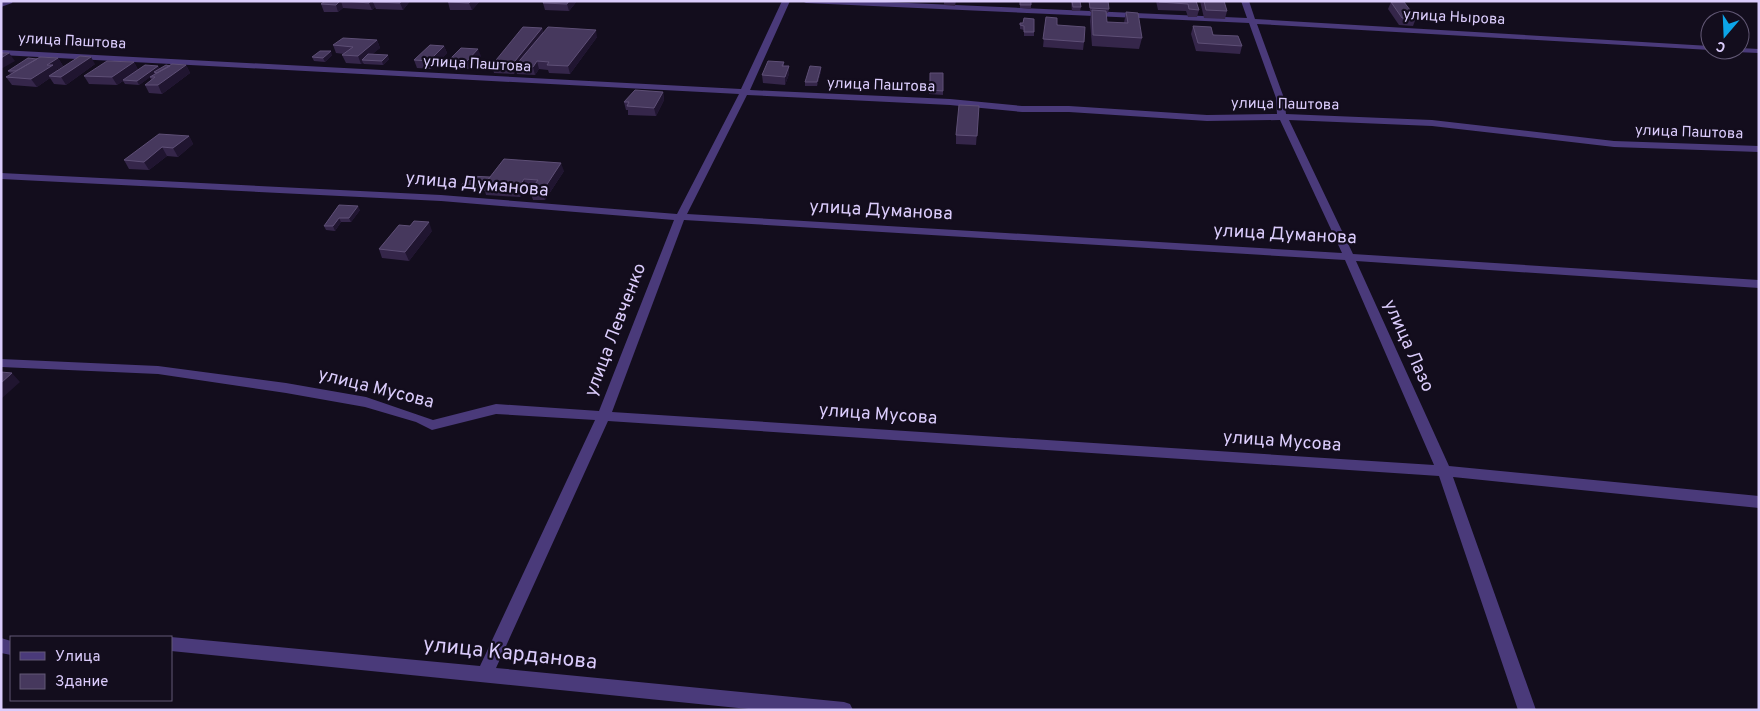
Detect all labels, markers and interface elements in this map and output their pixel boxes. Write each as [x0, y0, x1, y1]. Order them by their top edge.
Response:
street label: улица Нырова [1402, 6, 1506, 30]
north arrow [1700, 10, 1750, 60]
street label: улица Паштова [17, 30, 127, 54]
text: С [1714, 36, 1728, 55]
street label: улица Паштова [422, 53, 532, 77]
street label: улица Паштова [826, 75, 936, 97]
street label: улица Паштова [1231, 95, 1339, 115]
street label: улица Паштова [1634, 122, 1744, 144]
street label: улица Думанова [404, 167, 550, 203]
street label: улица Думанова [809, 196, 953, 226]
street label: улица Думанова [1213, 220, 1357, 250]
street label: улица Левченко [580, 260, 652, 400]
street label: улица Лазо [1377, 296, 1439, 396]
street label: улица Мусова [316, 363, 436, 415]
street label: улица Мусова [818, 399, 938, 431]
street label: улица Мусова [1222, 426, 1342, 458]
street label: улица Карданова [422, 631, 598, 677]
legend [10, 636, 172, 701]
text: Улица [55, 648, 100, 667]
text: Здание [55, 673, 108, 692]

